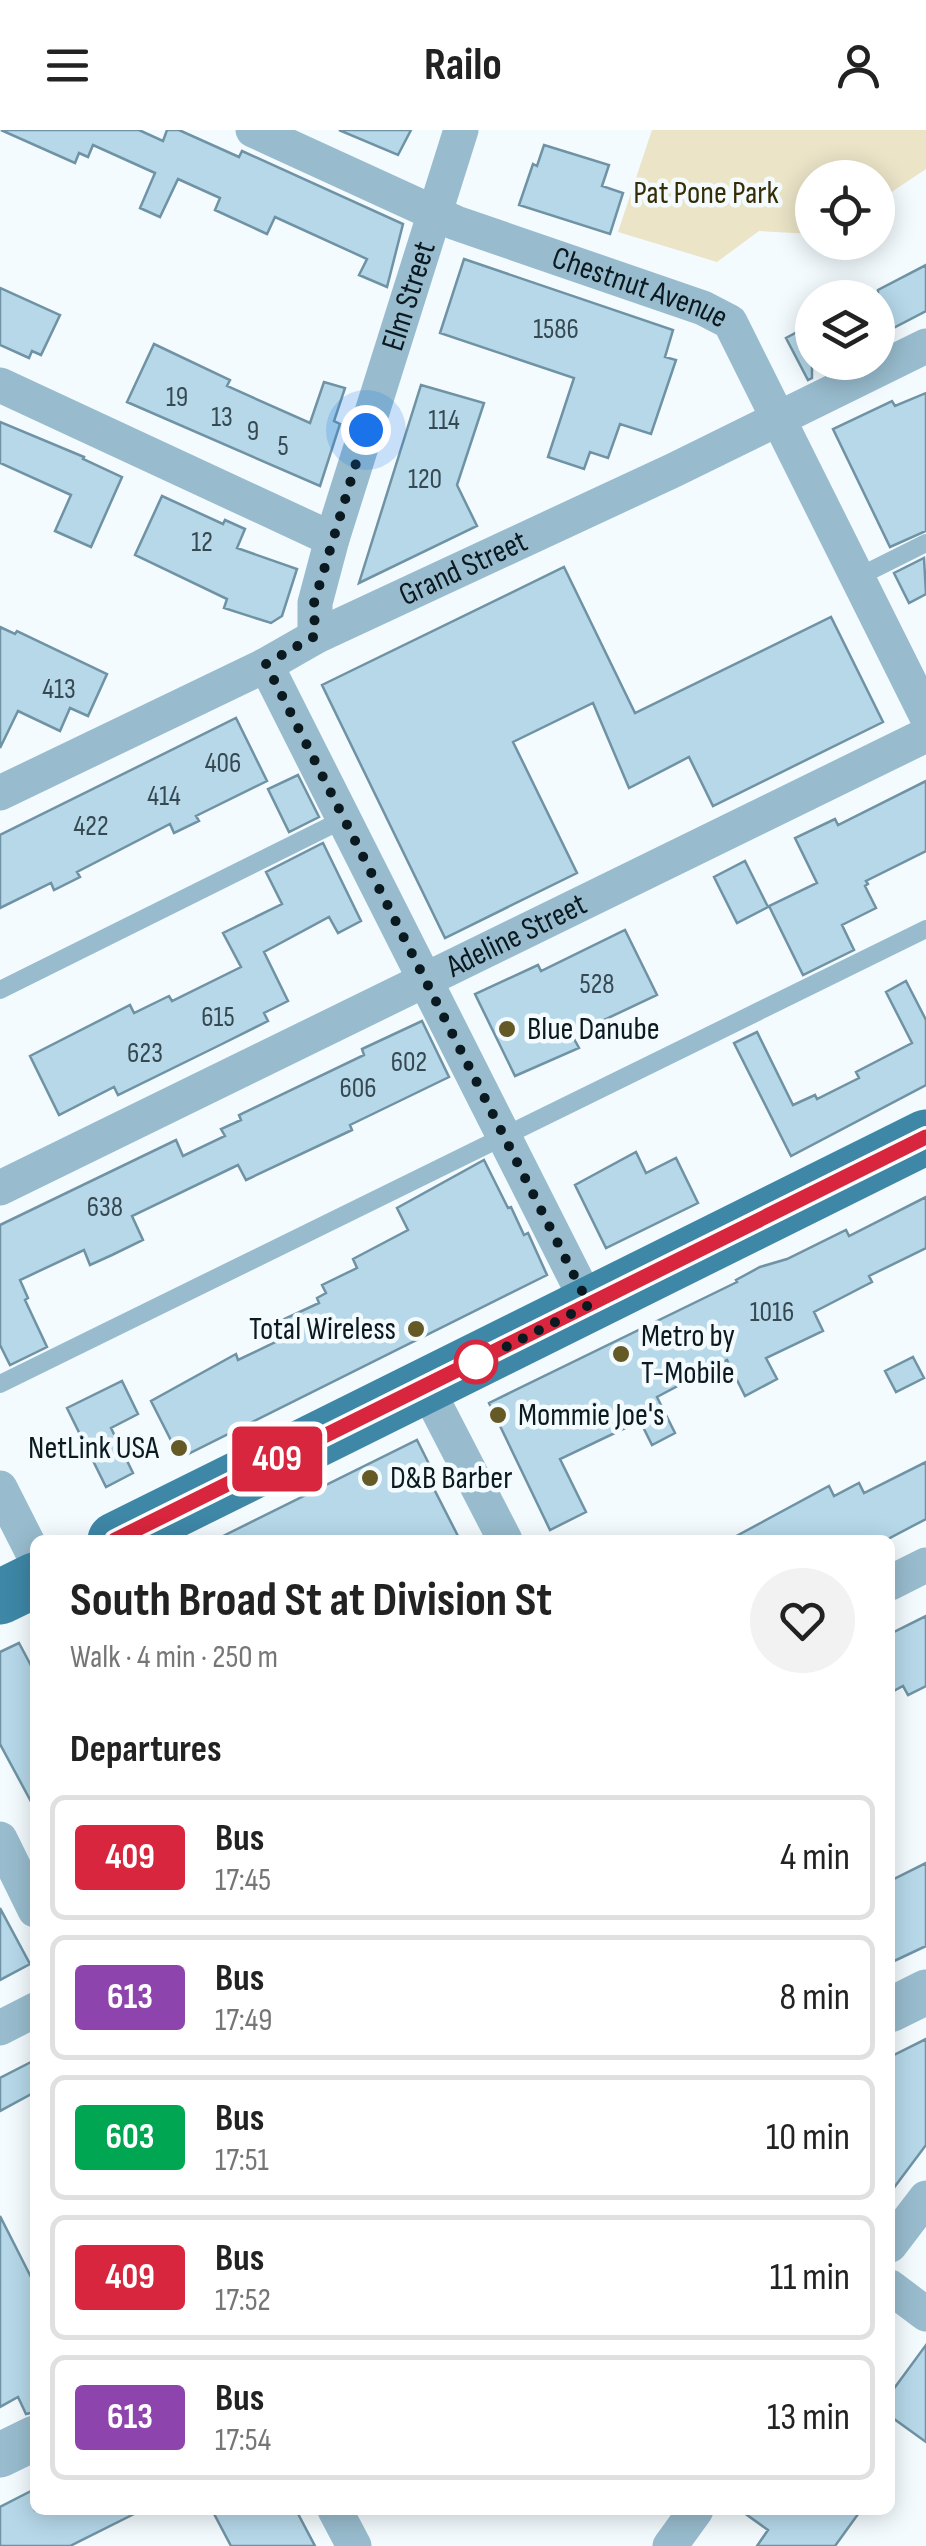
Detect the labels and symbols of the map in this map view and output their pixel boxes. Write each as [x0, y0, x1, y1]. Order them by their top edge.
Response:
park label: Pat Pone Park [633, 174, 779, 213]
street label: Elm Street [373, 237, 444, 355]
street label: Chestnut Avenue [547, 238, 734, 337]
house number: 1586 [533, 313, 579, 346]
house number: 19 [166, 381, 188, 414]
house number: 13 [211, 401, 233, 434]
house number: 114 [428, 404, 460, 437]
your location [341, 405, 391, 455]
house number: 9 [247, 415, 259, 448]
house number: 5 [277, 430, 289, 463]
house number: 120 [408, 463, 442, 496]
street label: Grand Street [393, 522, 533, 615]
house number: 12 [191, 526, 213, 559]
house number: 413 [42, 673, 76, 706]
house number: 406 [205, 747, 241, 780]
house number: 414 [147, 780, 181, 813]
house number: 422 [74, 810, 108, 843]
street label: Adeline Street [439, 885, 593, 987]
house number: 528 [579, 968, 615, 1001]
house number: 615 [201, 1001, 235, 1034]
place label: Blue Danube [527, 1010, 660, 1049]
marker: Blue Danube [496, 1018, 518, 1040]
house number: 623 [127, 1037, 163, 1070]
house number: 602 [391, 1046, 427, 1079]
house number: 606 [339, 1072, 377, 1105]
house number: 638 [87, 1191, 123, 1224]
house number: 1016 [750, 1296, 794, 1329]
place label: Total Wireless [249, 1310, 396, 1349]
place label: Metro by T-Mobile [641, 1317, 735, 1393]
marker: Total Wireless [405, 1318, 427, 1340]
unlabelled marker [455, 1341, 497, 1383]
marker: Metro by T-Mobile [610, 1343, 632, 1365]
place label: Mommie Joe's [518, 1396, 665, 1435]
marker: Mommie Joe's [487, 1404, 509, 1426]
line badge: 409 [220, 1426, 334, 1492]
place label: NetLink USA [28, 1429, 159, 1468]
marker: NetLink USA [168, 1437, 190, 1459]
place label: D&B Barber [390, 1459, 512, 1498]
marker: D&B Barber [359, 1467, 381, 1489]

